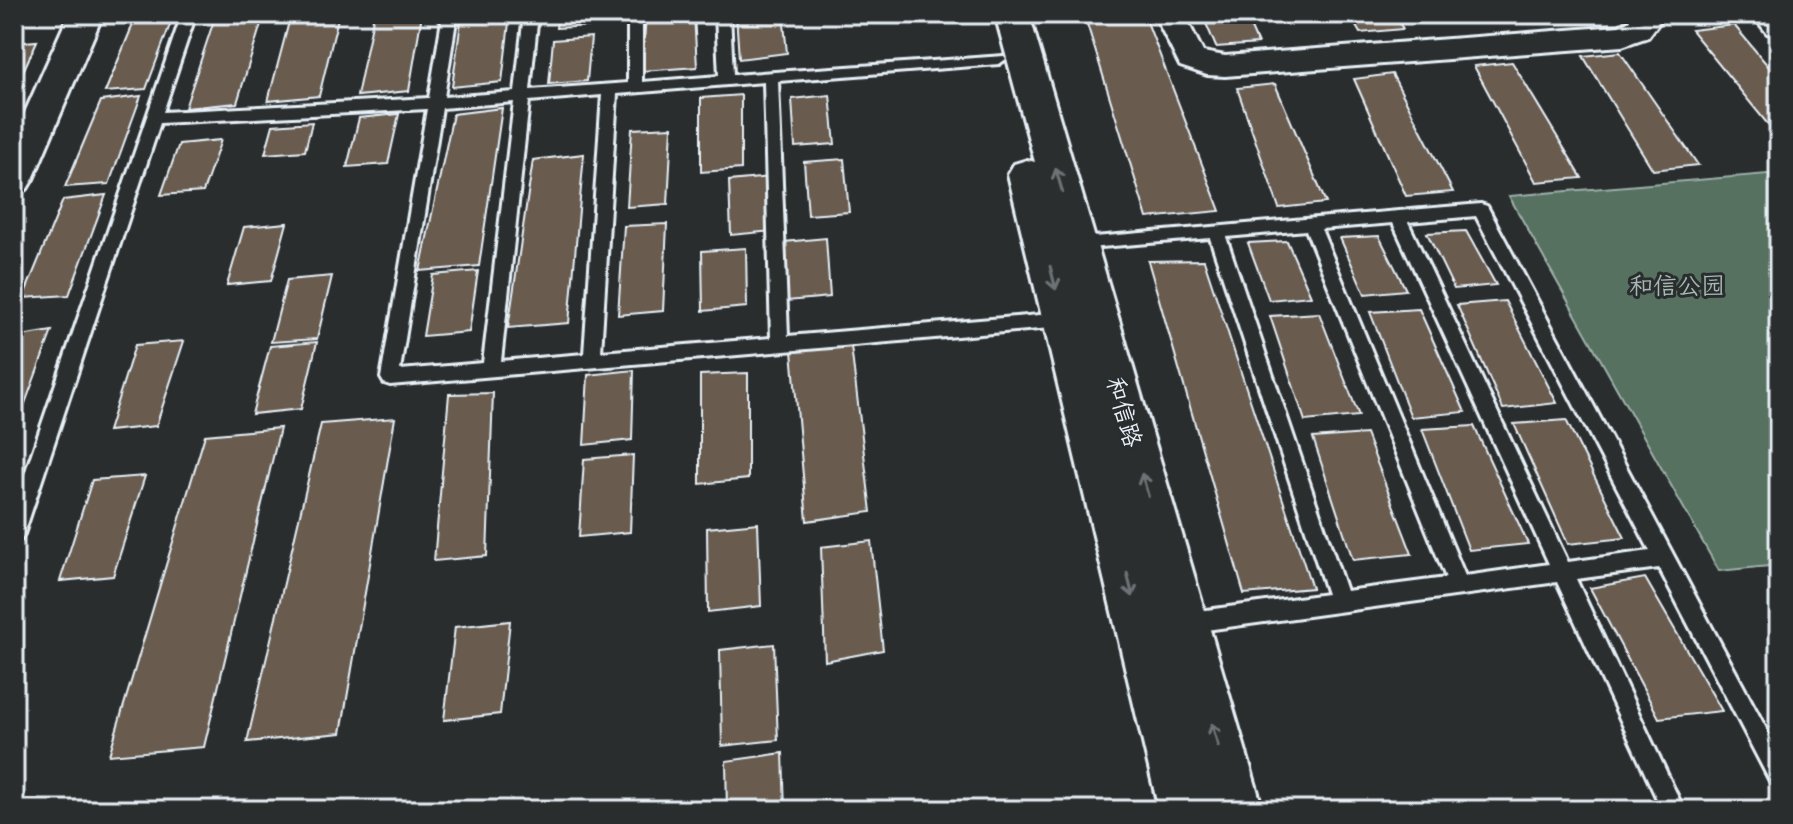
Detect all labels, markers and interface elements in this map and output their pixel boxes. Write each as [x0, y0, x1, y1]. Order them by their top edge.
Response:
one-way arrow [1051, 168, 1066, 194]
one-way arrow [1047, 265, 1062, 291]
park label: 和信公园 [1629, 272, 1725, 306]
street label: 和信路 [1095, 374, 1147, 452]
one-way arrow [1137, 472, 1152, 498]
one-way arrow [1123, 572, 1138, 597]
one-way arrow [1207, 722, 1222, 748]

